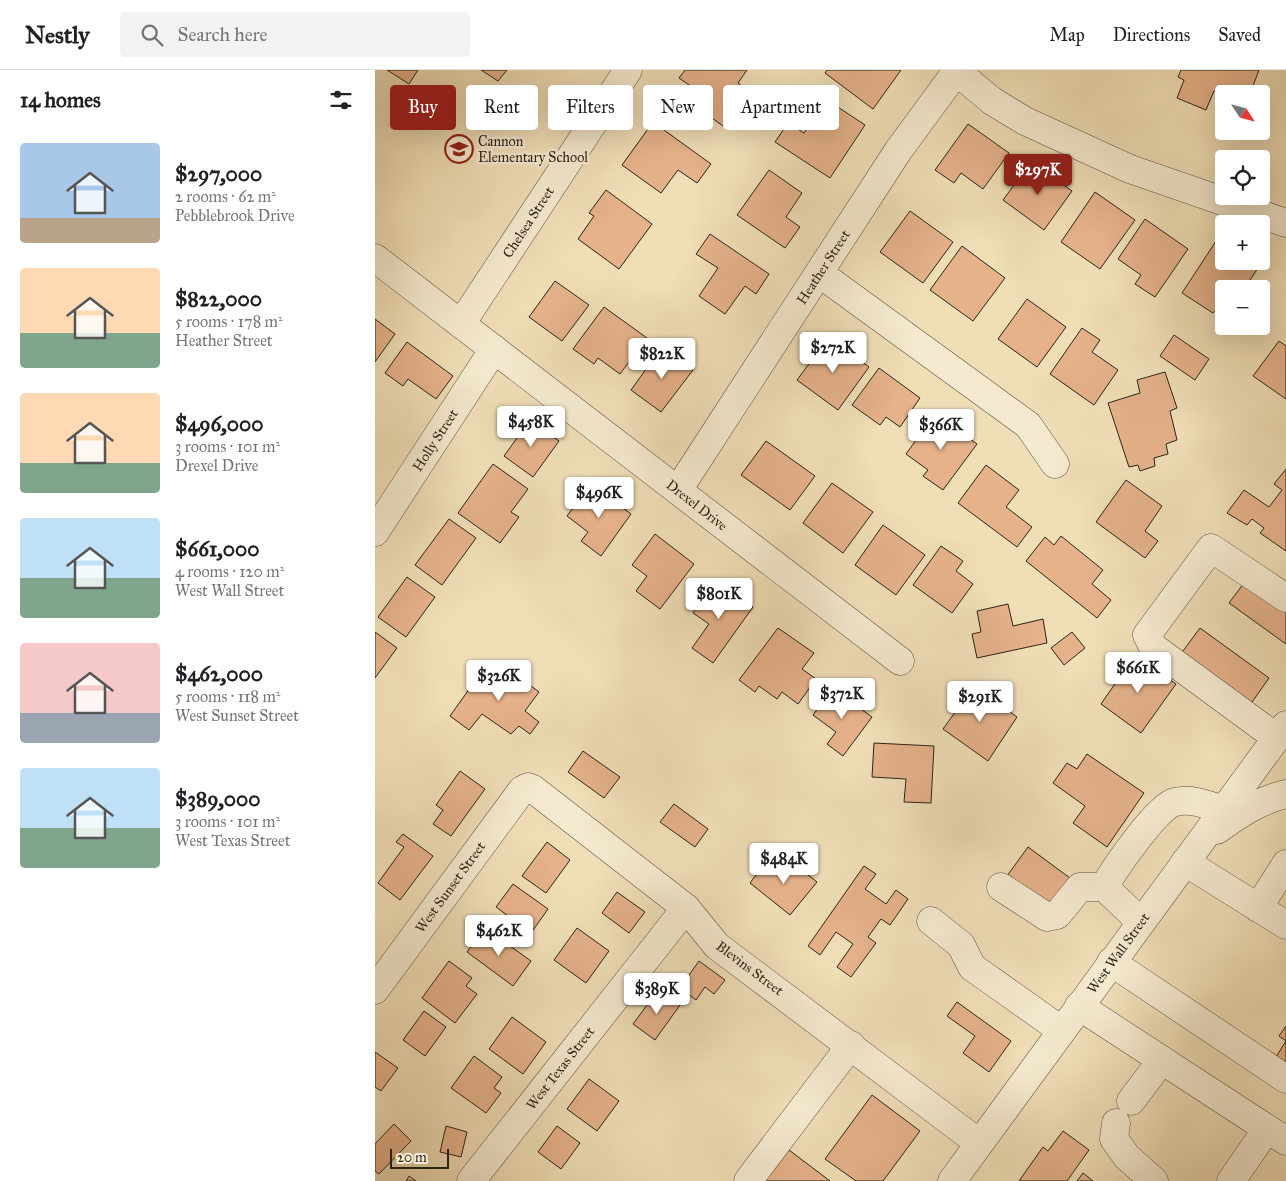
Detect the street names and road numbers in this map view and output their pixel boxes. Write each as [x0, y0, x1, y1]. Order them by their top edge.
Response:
street label: Chelsea Street [499, 183, 558, 261]
street label: Heather Street [793, 227, 854, 308]
street label: Holly Street [409, 406, 462, 475]
street label: Drexel Drive [663, 476, 731, 535]
street label: West Sunset Street [412, 838, 489, 936]
street label: West Wall Street [1083, 910, 1153, 997]
street label: Blevins Street [713, 938, 787, 999]
street label: West Texas Street [523, 1023, 598, 1113]

